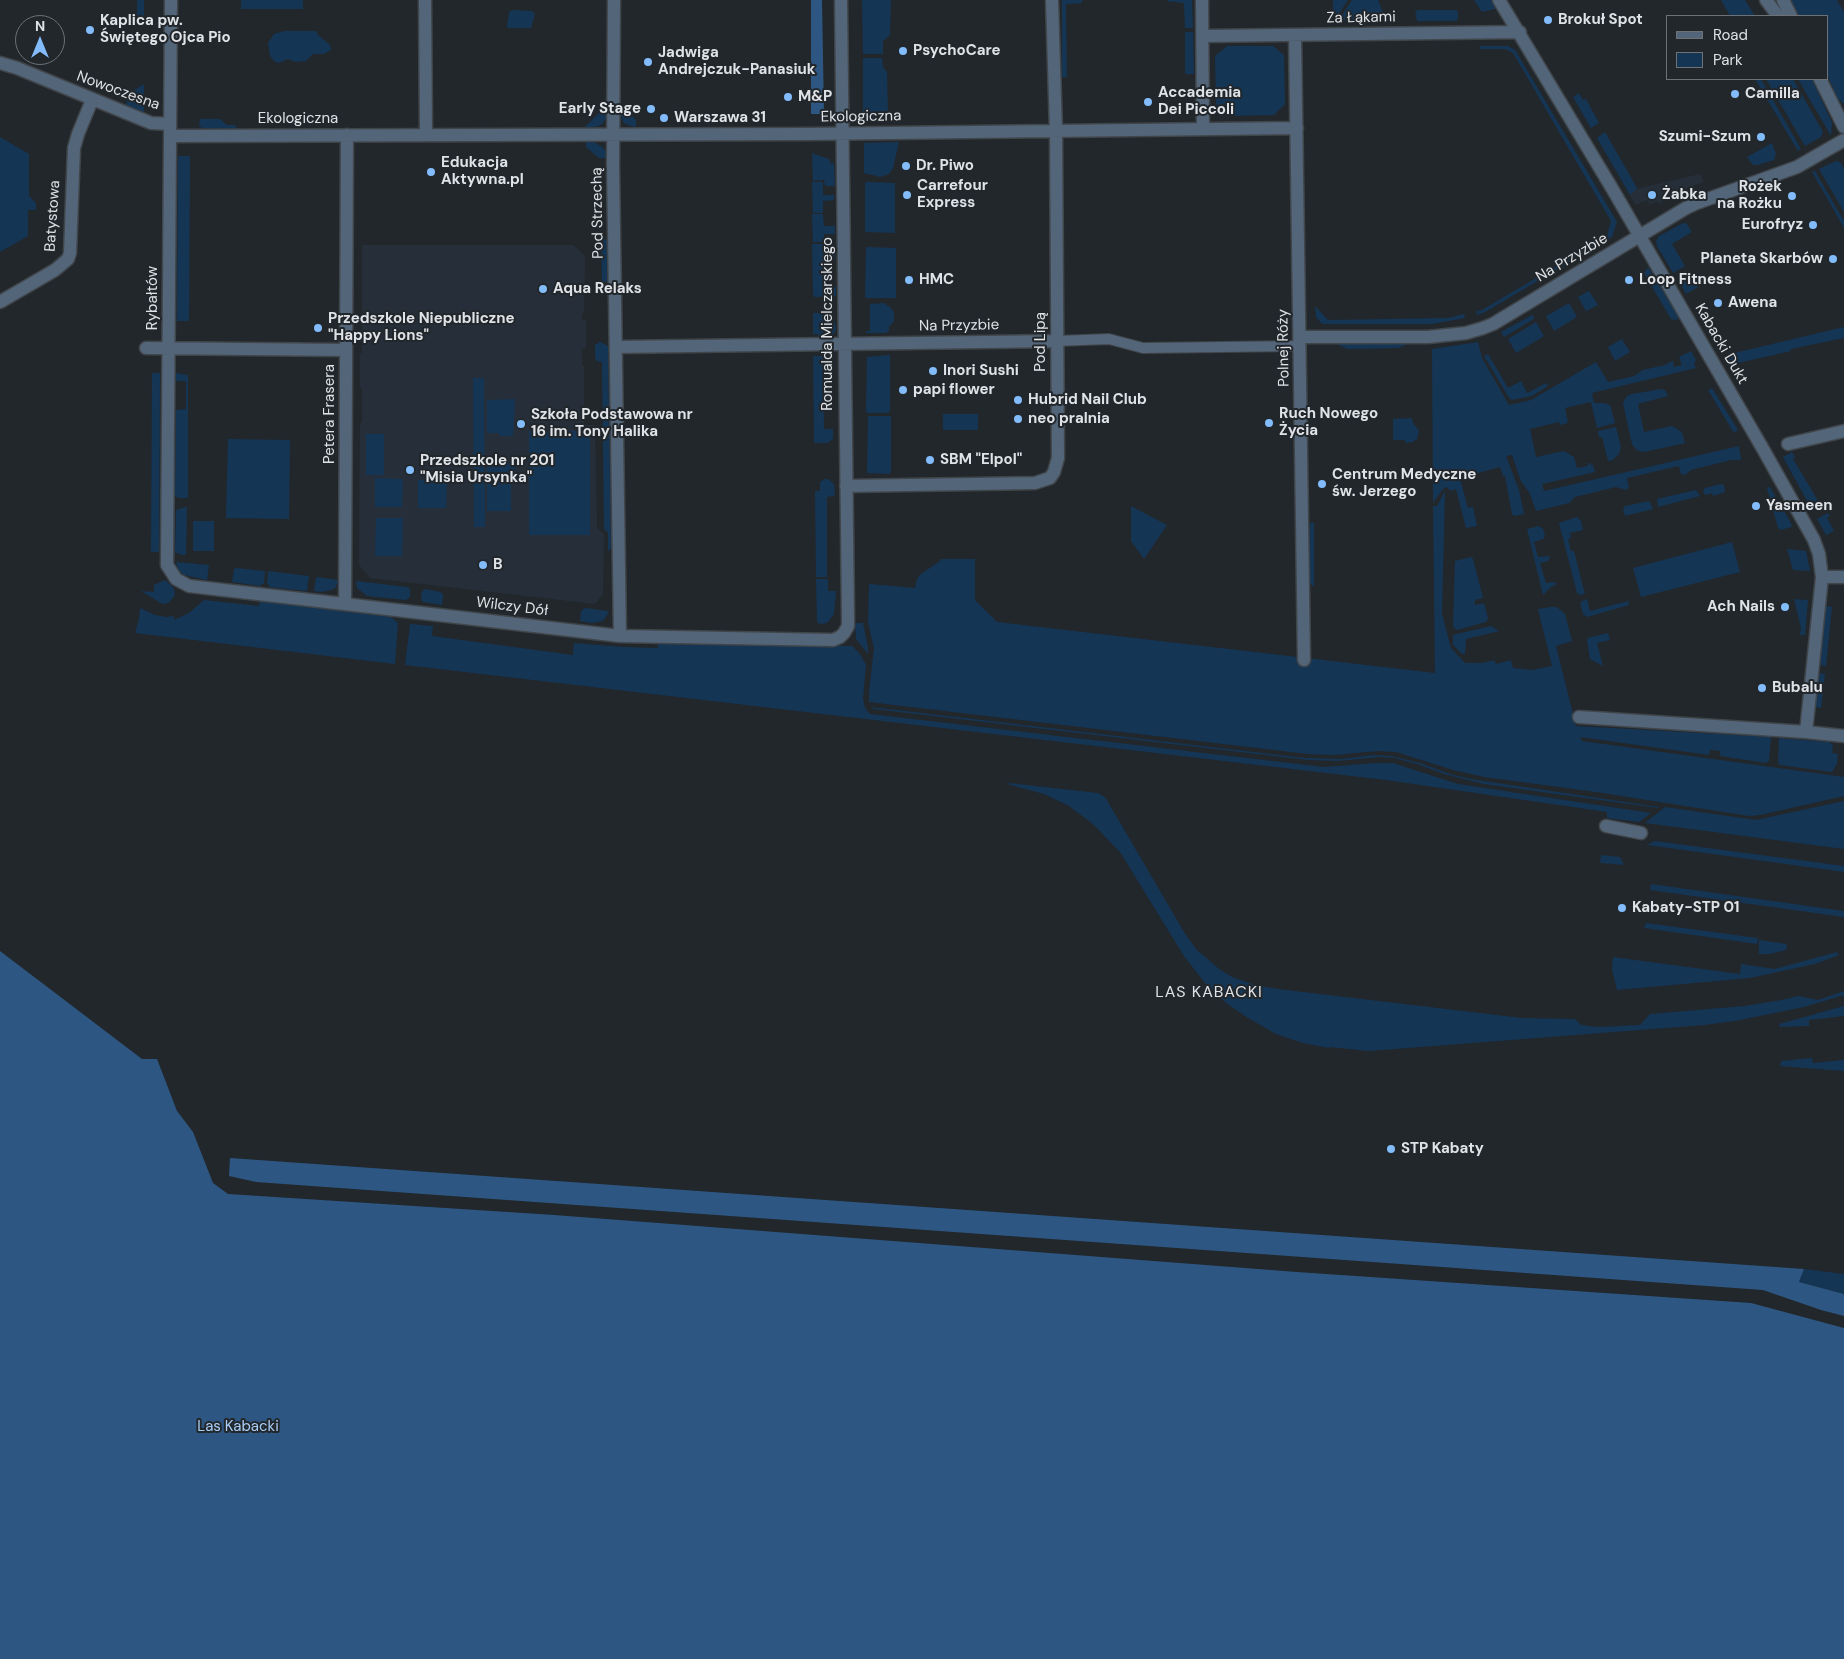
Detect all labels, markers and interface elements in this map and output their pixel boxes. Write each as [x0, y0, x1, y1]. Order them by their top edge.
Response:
street label: Za Łąkami [1326, 8, 1396, 28]
place label: Brokuł Spot [1558, 11, 1643, 29]
place label: Kaplica pw. Świętego Ojca Pio [100, 12, 231, 47]
marker: Brokuł Spot [1542, 14, 1554, 26]
north arrow [15, 15, 65, 65]
legend [1666, 15, 1829, 80]
text: N [35, 17, 45, 35]
marker: Kaplica pw. Świętego Ojca Pio [84, 24, 96, 36]
text: Road [1713, 25, 1748, 45]
place label: PsychoCare [913, 42, 1001, 60]
place label: Jadwiga Andrejczuk-Panasiuk [658, 44, 815, 79]
marker: PsychoCare [897, 45, 909, 57]
text: Park [1713, 50, 1743, 70]
marker: Jadwiga Andrejczuk-Panasiuk [642, 56, 654, 68]
street label: Nowoczesna [74, 68, 162, 114]
place label: Accademia Dei Piccoli [1158, 84, 1241, 119]
place label: Camilla [1745, 85, 1800, 103]
place label: M&P [798, 88, 832, 106]
marker: Camilla [1729, 88, 1741, 100]
marker: M&P [782, 91, 794, 103]
marker: Accademia Dei Piccoli [1142, 96, 1154, 108]
place label: Early Stage [559, 100, 641, 118]
marker: Early Stage [645, 103, 657, 115]
street label: Ekologiczna [821, 107, 901, 127]
place label: Warszawa 31 [674, 109, 766, 127]
street label: Ekologiczna [258, 110, 338, 128]
marker: Warszawa 31 [658, 112, 670, 124]
place label: Szumi-Szum [1659, 128, 1751, 146]
marker: Szumi-Szum [1755, 131, 1767, 143]
place label: Edukacja Aktywna.pl [441, 154, 524, 189]
place label: Dr. Piwo [916, 157, 974, 175]
marker: Dr. Piwo [900, 160, 912, 172]
marker: Edukacja Aktywna.pl [425, 166, 437, 178]
street label: Pod Strzechą [588, 167, 608, 259]
place label: Carrefour Express [917, 177, 988, 212]
place label: Rożek na Rożku [1717, 178, 1782, 213]
street label: Batystowa [42, 180, 64, 252]
place label: Żabka [1662, 186, 1706, 204]
marker: Carrefour Express [901, 189, 913, 201]
marker: Żabka [1646, 189, 1658, 201]
marker: Rożek na Rożku [1786, 190, 1798, 202]
place label: Eurofryz [1742, 216, 1803, 234]
marker: Eurofryz [1807, 219, 1819, 231]
street label: Na Przyzbie [1533, 230, 1611, 286]
street label: Romualda Mielczarskiego [819, 237, 837, 411]
place label: Planeta Skarbów [1701, 250, 1823, 268]
marker: Planeta Skarbów [1827, 253, 1839, 265]
street label: Rybałtów [144, 266, 162, 330]
place label: HMC [919, 271, 954, 289]
place label: Loop Fitness [1639, 271, 1732, 289]
marker: HMC [903, 274, 915, 286]
marker: Loop Fitness [1623, 274, 1635, 286]
place label: Aqua Relaks [553, 280, 642, 298]
marker: Aqua Relaks [537, 283, 549, 295]
place label: Awena [1728, 294, 1777, 312]
marker: Awena [1712, 297, 1724, 309]
street label: Kabacki Dukt [1691, 300, 1751, 388]
street label: Polnej Róży [1274, 309, 1294, 387]
place label: Przedszkole Niepubliczne "Happy Lions" [328, 310, 514, 345]
street label: Pod Lipą [1032, 312, 1050, 372]
street label: Na Przyzbie [919, 316, 999, 336]
marker: Przedszkole Niepubliczne "Happy Lions" [312, 322, 324, 334]
place label: Inori Sushi [943, 362, 1019, 380]
street label: Petera Frasera [321, 364, 339, 464]
marker: Inori Sushi [927, 365, 939, 377]
place label: papi flower [913, 381, 995, 399]
marker: papi flower [897, 384, 909, 396]
place label: Hubrid Nail Club [1028, 391, 1147, 409]
marker: Hubrid Nail Club [1012, 394, 1024, 406]
place label: Ruch Nowego Życia [1279, 405, 1378, 440]
place label: Szkoła Podstawowa nr 16 im. Tony Halika [531, 406, 693, 441]
place label: neo pralnia [1028, 410, 1110, 428]
marker: neo pralnia [1012, 413, 1024, 425]
marker: Ruch Nowego Życia [1263, 417, 1275, 429]
marker: Szkoła Podstawowa nr 16 im. Tony Halika [515, 418, 527, 430]
place label: SBM "Elpol" [940, 451, 1022, 469]
place label: Przedszkole nr 201 "Misia Ursynka" [420, 452, 554, 487]
marker: SBM "Elpol" [924, 454, 936, 466]
marker: Przedszkole nr 201 "Misia Ursynka" [404, 464, 416, 476]
place label: Centrum Medyczne św. Jerzego [1332, 466, 1476, 501]
marker: Centrum Medyczne św. Jerzego [1316, 478, 1328, 490]
place label: Yasmeen [1766, 497, 1832, 515]
marker: Yasmeen [1750, 500, 1762, 512]
place label: B [493, 556, 503, 574]
marker: B [477, 559, 489, 571]
street label: Wilczy Dół [475, 594, 549, 620]
place label: Ach Nails [1707, 598, 1775, 616]
marker: Ach Nails [1779, 601, 1791, 613]
place label: Bubalu [1772, 679, 1823, 697]
marker: Bubalu [1756, 682, 1768, 694]
place label: Kabaty-STP 01 [1632, 899, 1739, 917]
marker: Kabaty-STP 01 [1616, 902, 1628, 914]
district label: LAS KABACKI [1154, 983, 1264, 1003]
place label: STP Kabaty [1401, 1140, 1484, 1158]
marker: STP Kabaty [1385, 1143, 1397, 1155]
park label: Las Kabacki [197, 1418, 279, 1436]

